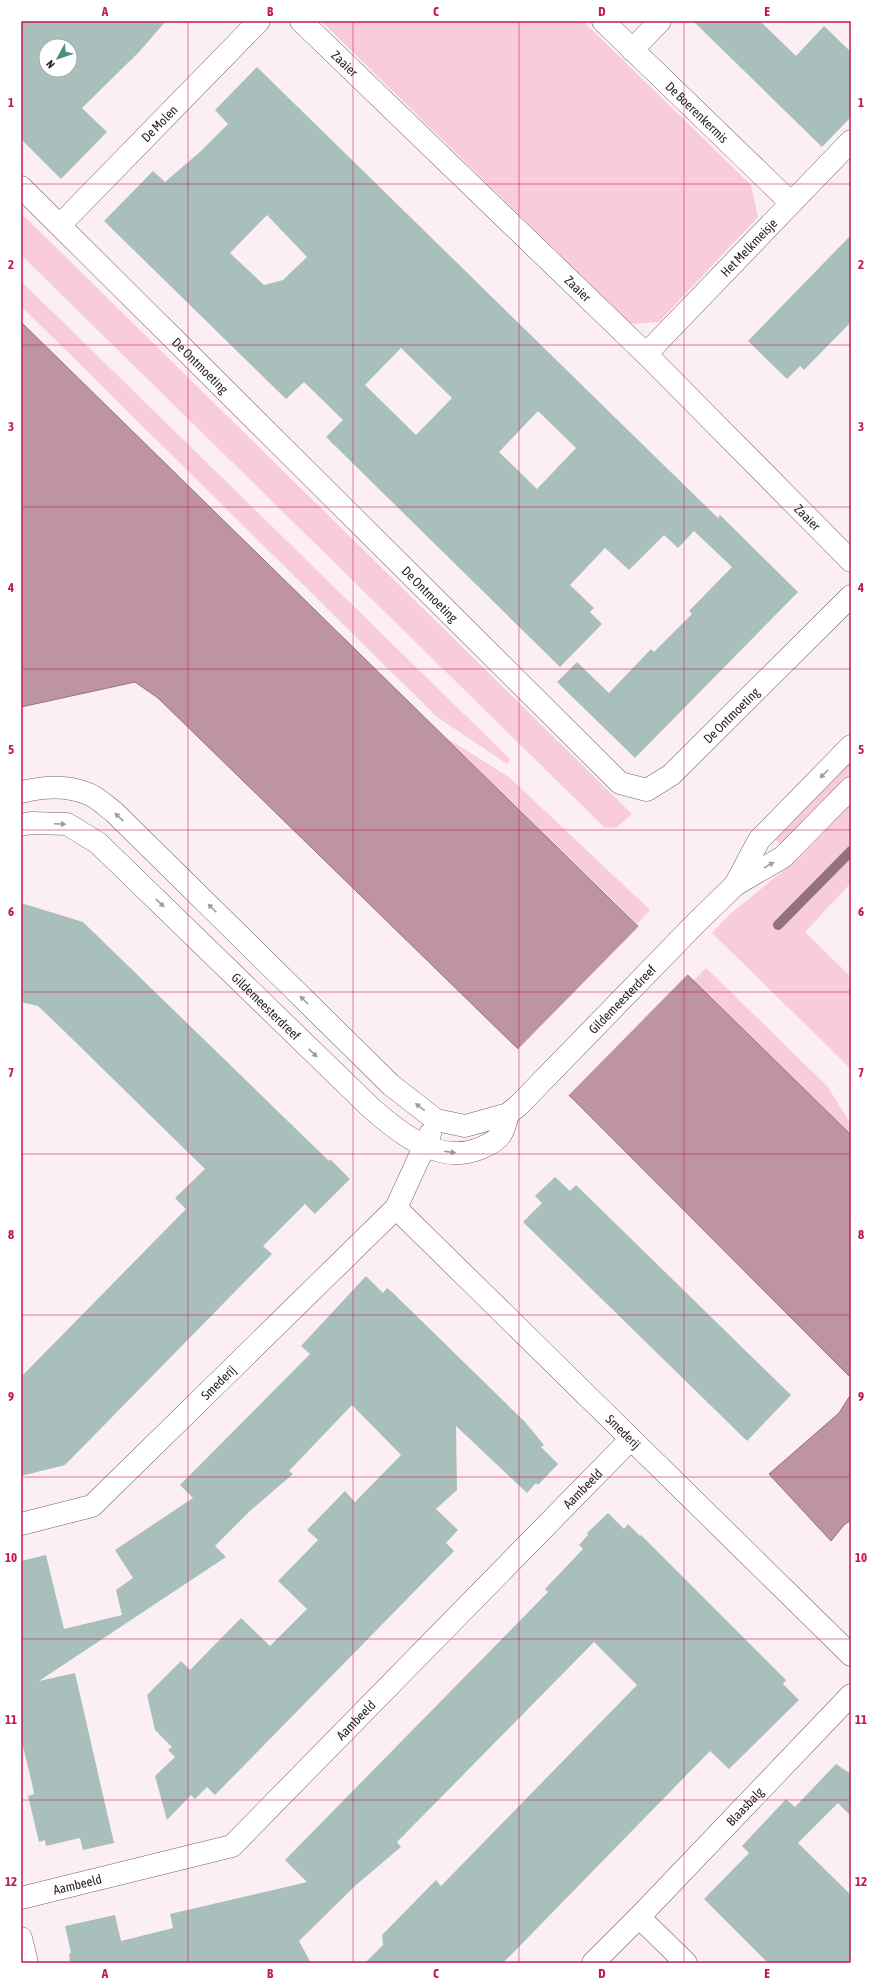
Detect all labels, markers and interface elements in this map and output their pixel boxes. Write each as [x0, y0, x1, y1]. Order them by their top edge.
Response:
text: A [101, 4, 109, 19]
text: B [267, 4, 274, 19]
text: C [433, 4, 439, 19]
text: D [598, 4, 606, 19]
text: E [764, 4, 770, 19]
north arrow [38, 38, 78, 78]
street label: Zaaier [328, 48, 361, 80]
text: N [44, 58, 57, 71]
street label: De Boerenkermis [662, 79, 732, 146]
text: 1 [8, 95, 14, 110]
text: 1 [858, 95, 864, 110]
street label: De Molen [138, 102, 181, 145]
street label: Het Melkmeisje [718, 216, 780, 280]
text: 2 [8, 257, 14, 272]
text: 2 [858, 257, 864, 272]
street label: Zaaier [561, 273, 594, 305]
street label: De Ontmoeting [169, 335, 231, 397]
text: 3 [8, 419, 14, 434]
text: 3 [858, 419, 864, 434]
street label: Zaaier [791, 501, 823, 534]
street label: De Ontmoeting [399, 563, 461, 626]
text: 4 [7, 580, 14, 595]
text: 4 [857, 580, 864, 595]
street label: De Ontmoeting [700, 684, 763, 746]
text: 5 [8, 742, 14, 757]
text: 5 [858, 742, 864, 757]
one-way arrow [819, 769, 829, 779]
one-way arrow [114, 812, 124, 822]
one-way arrow [54, 820, 66, 827]
one-way arrow [764, 861, 774, 869]
one-way arrow [155, 898, 165, 908]
one-way arrow [207, 903, 217, 913]
text: 6 [8, 904, 14, 919]
text: 6 [858, 904, 864, 919]
street label: Gildemeesterdreef [586, 962, 659, 1037]
street label: Gildemeesterdreef [228, 970, 304, 1044]
one-way arrow [299, 995, 309, 1004]
one-way arrow [308, 1048, 318, 1057]
text: 7 [8, 1065, 14, 1080]
text: 7 [858, 1065, 864, 1080]
one-way arrow [414, 1103, 425, 1111]
one-way arrow [443, 1149, 456, 1155]
text: 8 [8, 1227, 14, 1242]
text: 8 [858, 1227, 864, 1242]
street label: Smederij [198, 1362, 239, 1403]
text: 9 [8, 1389, 14, 1404]
text: 9 [858, 1389, 864, 1404]
street label: Smederij [603, 1412, 644, 1452]
street label: Aambeeld [560, 1466, 605, 1512]
text: 10 [5, 1550, 17, 1565]
text: 10 [855, 1550, 867, 1565]
street label: Aambeeld [333, 1697, 379, 1743]
text: 11 [5, 1712, 17, 1727]
text: 11 [855, 1712, 867, 1727]
street label: Blaasbalg [723, 1784, 767, 1829]
street label: Aambeeld [52, 1871, 103, 1898]
text: 12 [5, 1874, 17, 1889]
text: 12 [855, 1874, 867, 1889]
text: A [101, 1966, 109, 1981]
text: B [267, 1966, 274, 1981]
text: C [433, 1966, 439, 1981]
text: D [598, 1966, 606, 1981]
text: E [764, 1966, 770, 1981]

